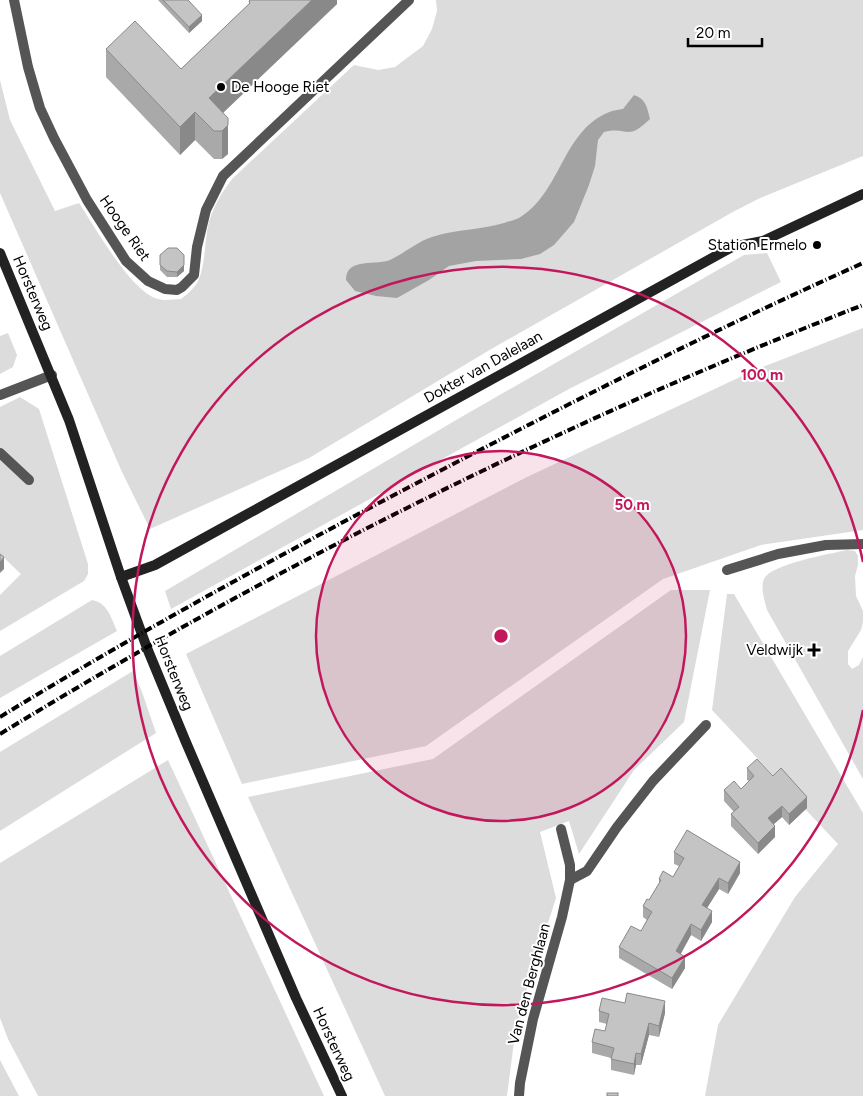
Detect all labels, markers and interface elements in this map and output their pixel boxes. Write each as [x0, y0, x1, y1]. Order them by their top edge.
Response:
scale bar [688, 15, 762, 47]
text: 20 m [696, 24, 730, 42]
place label: De Hooge Riet [231, 78, 330, 96]
marker: De Hooge Riet [215, 81, 227, 93]
street label: Hooge Riet [96, 192, 154, 265]
place label: Station Ermelo [708, 236, 807, 254]
marker: Station Ermelo [811, 239, 823, 251]
street label: Horsterweg [9, 253, 57, 333]
street label: Dokter van Dalelaan [421, 327, 545, 407]
text: 100 m [741, 366, 783, 384]
text: 50 m [614, 496, 650, 514]
centre of rings [492, 627, 510, 645]
street label: Horsterweg [151, 633, 197, 713]
place label: Veldwijk [746, 641, 804, 659]
marker: Veldwijk [807, 643, 821, 657]
street label: Van den Berghlaan [504, 921, 554, 1047]
street label: Horsterweg [309, 1004, 359, 1084]

